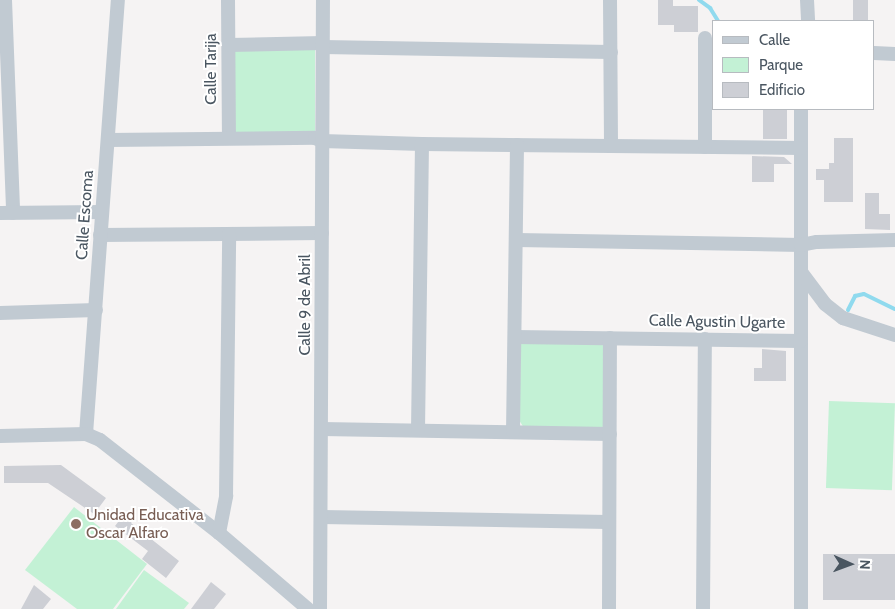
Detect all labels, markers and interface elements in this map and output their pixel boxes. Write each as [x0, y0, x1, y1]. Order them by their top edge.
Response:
legend [712, 20, 875, 110]
text: Calle [759, 31, 790, 49]
street label: Calle Tarija [201, 33, 221, 105]
text: Parque [759, 56, 803, 74]
text: Edificio [759, 81, 805, 99]
street label: Calle Escoma [72, 170, 98, 260]
street label: Calle 9 de Abril [295, 254, 315, 356]
street label: Calle Agustin Ugarte [649, 311, 785, 333]
place label: Unidad Educativa Oscar Alfaro [86, 505, 204, 543]
marker: Unidad Educativa Oscar Alfaro [70, 518, 82, 530]
north arrow [825, 539, 875, 589]
text: N [856, 559, 874, 570]

